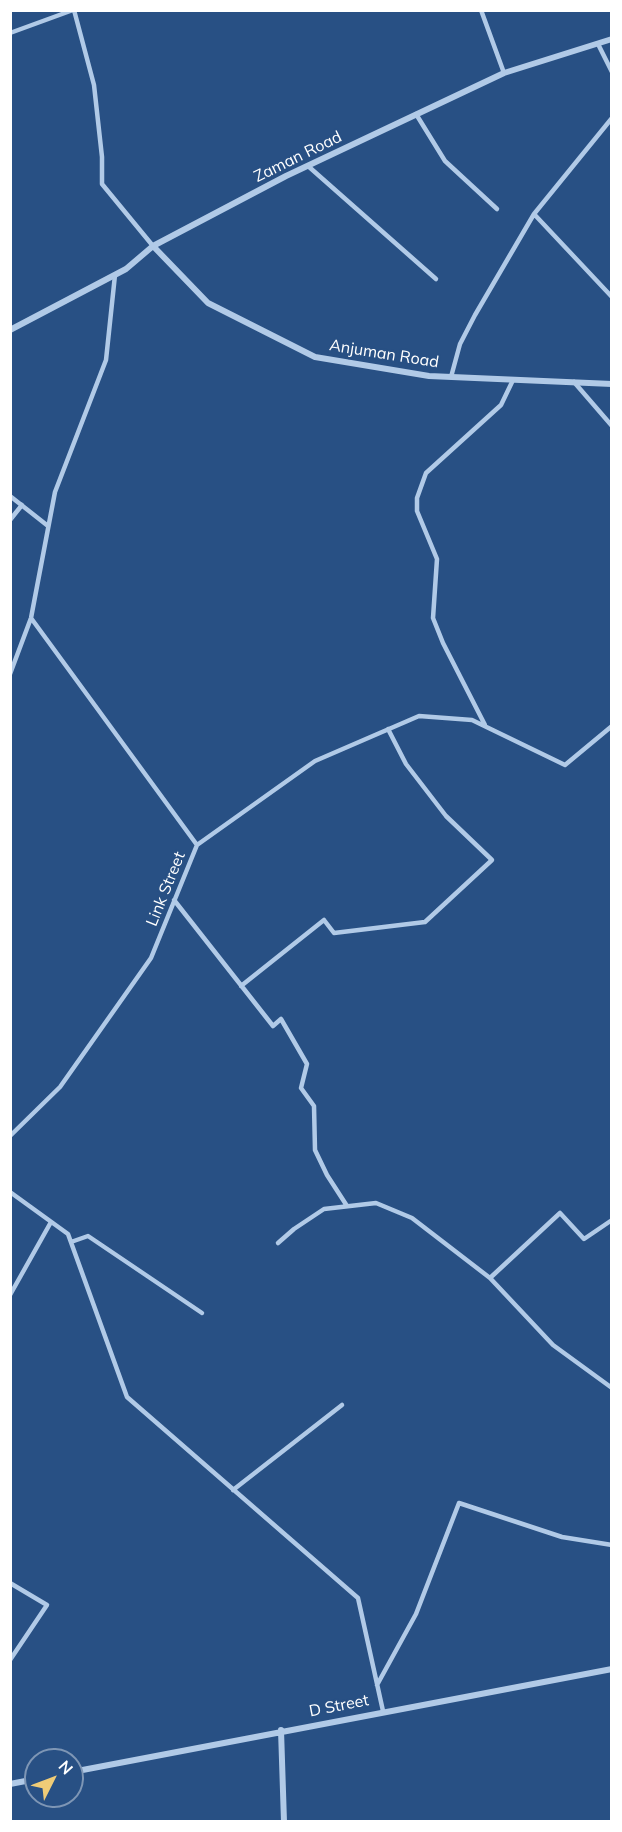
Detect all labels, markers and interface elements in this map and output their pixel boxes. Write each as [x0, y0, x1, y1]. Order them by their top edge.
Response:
street label: Zaman Road [251, 127, 345, 187]
street label: Anjuman Road [328, 336, 440, 372]
street label: Link Street [142, 849, 190, 929]
street label: D Street [308, 1691, 370, 1721]
north arrow [24, 1748, 84, 1808]
text: N [54, 1756, 77, 1778]

